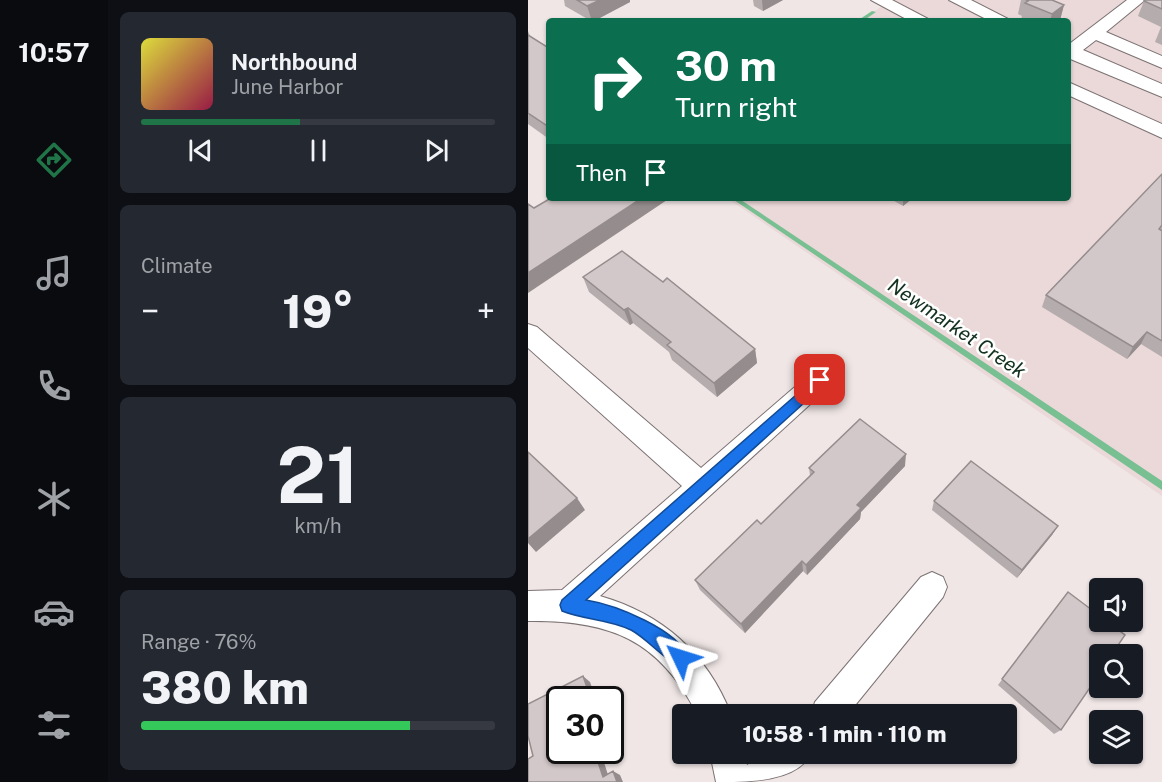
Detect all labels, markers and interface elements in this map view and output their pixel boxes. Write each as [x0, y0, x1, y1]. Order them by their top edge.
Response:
text: 10:57 [18, 36, 90, 68]
text: 30 m [675, 41, 777, 90]
icon: right [576, 42, 654, 120]
text: Northbound [231, 49, 357, 75]
text: June Harbor [231, 75, 343, 99]
text: Turn right [675, 91, 798, 123]
icon: previous [184, 134, 217, 167]
icon: pause [302, 134, 335, 167]
icon: next [420, 134, 453, 167]
icon: directions [33, 139, 75, 181]
icon: arrive [639, 156, 672, 189]
text: Then [576, 160, 627, 186]
icon: music [33, 252, 75, 294]
text: Climate [141, 254, 213, 278]
water label: Newmarket Creek [883, 273, 1031, 383]
text: 19° [282, 285, 354, 338]
text: − [141, 292, 159, 330]
text: + [477, 292, 495, 330]
pin [794, 354, 845, 405]
icon: arrive [803, 363, 836, 396]
icon: phone [33, 365, 75, 407]
text: 21 [277, 429, 359, 521]
icon: climate [33, 478, 75, 520]
text: km/h [294, 514, 342, 538]
map controls [1089, 578, 1143, 764]
button: sound [1089, 578, 1143, 632]
icon: car [33, 591, 75, 633]
position arrow [649, 626, 713, 690]
text: Range · 76% [141, 630, 257, 654]
button: search [1089, 644, 1143, 698]
text: 380 km [141, 661, 309, 714]
speed limit sign: 30 [546, 686, 624, 764]
icon: filters [33, 704, 75, 746]
button: layers [1089, 710, 1143, 764]
text: 10:58 · 1 min · 110 m [742, 721, 947, 747]

